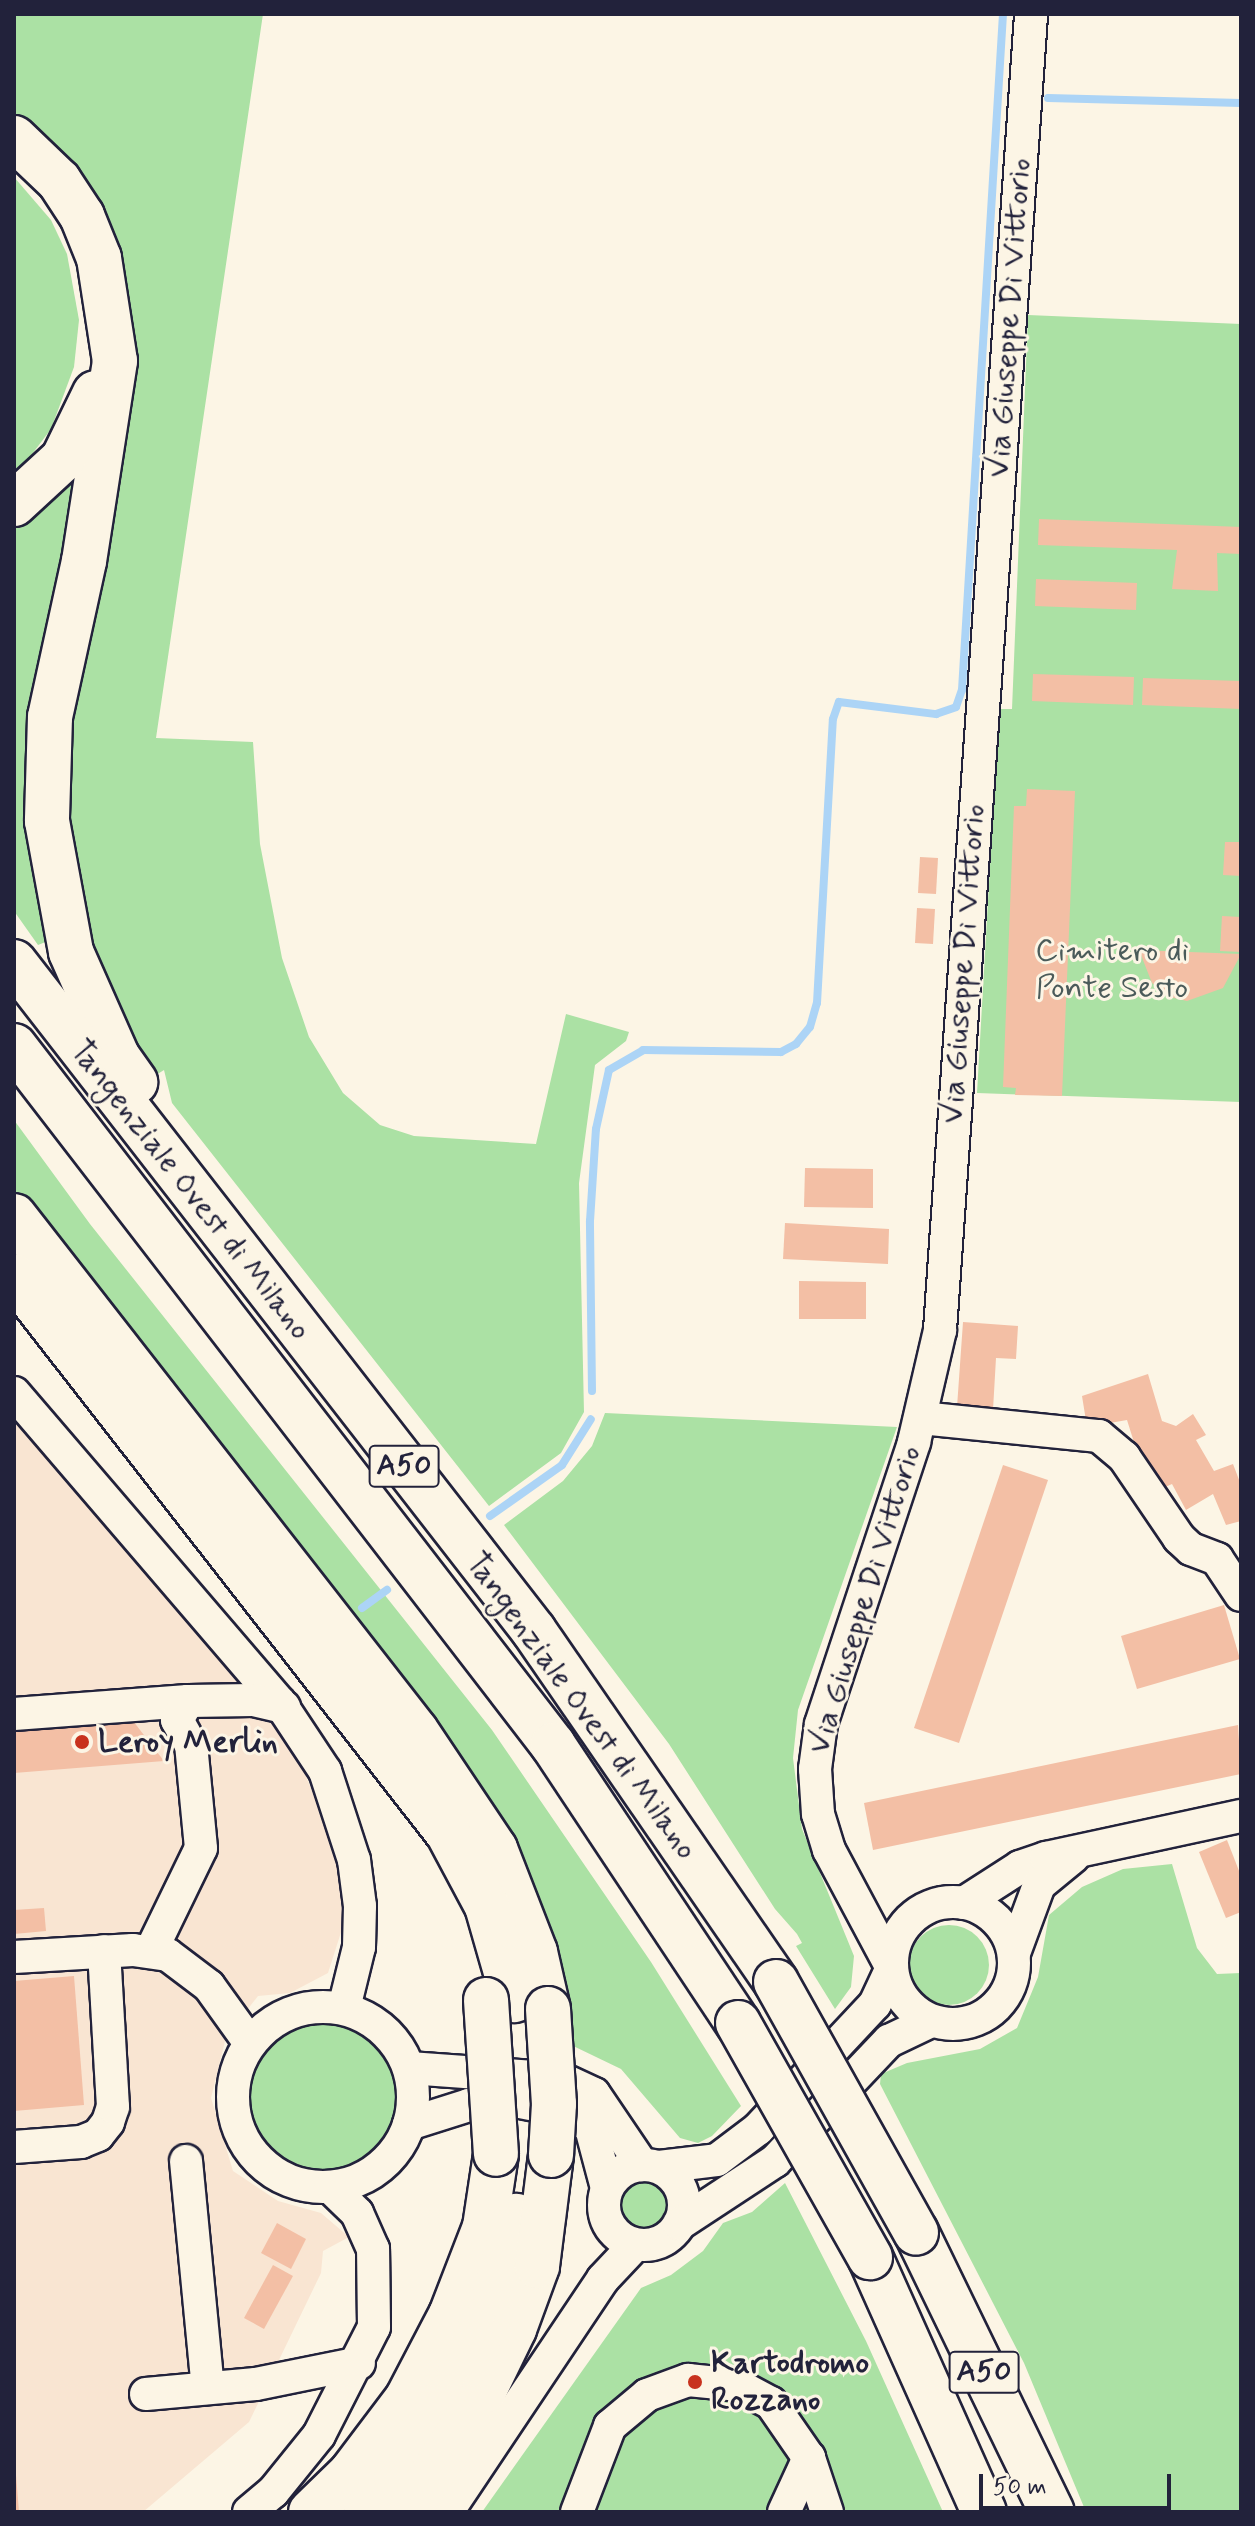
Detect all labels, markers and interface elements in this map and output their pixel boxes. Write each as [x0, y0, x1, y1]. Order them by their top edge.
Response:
street label: Via Giuseppe Di Vittorio [980, 159, 1040, 477]
street label: Via Giuseppe Di Vittorio [934, 805, 994, 1123]
park label: Cimitero di Ponte Sesto [1035, 933, 1189, 1008]
street label: Tangenziale Ovest di Milano [60, 1031, 320, 1349]
road number: A50 [368, 1440, 440, 1492]
street label: Via Giuseppe Di Vittorio [801, 1444, 929, 1756]
street label: Tangenziale Ovest di Milano [455, 1543, 707, 1869]
place label: Leroy Merlin [98, 1723, 275, 1761]
marker: Leroy Merlin [73, 1733, 91, 1751]
place label: Kartodromo Rozzano [711, 2345, 869, 2420]
road number: A50 [948, 2346, 1020, 2398]
marker: Kartodromo Rozzano [686, 2373, 704, 2391]
scale bar [983, 2458, 1175, 2508]
text: 50 m [993, 2472, 1047, 2503]

